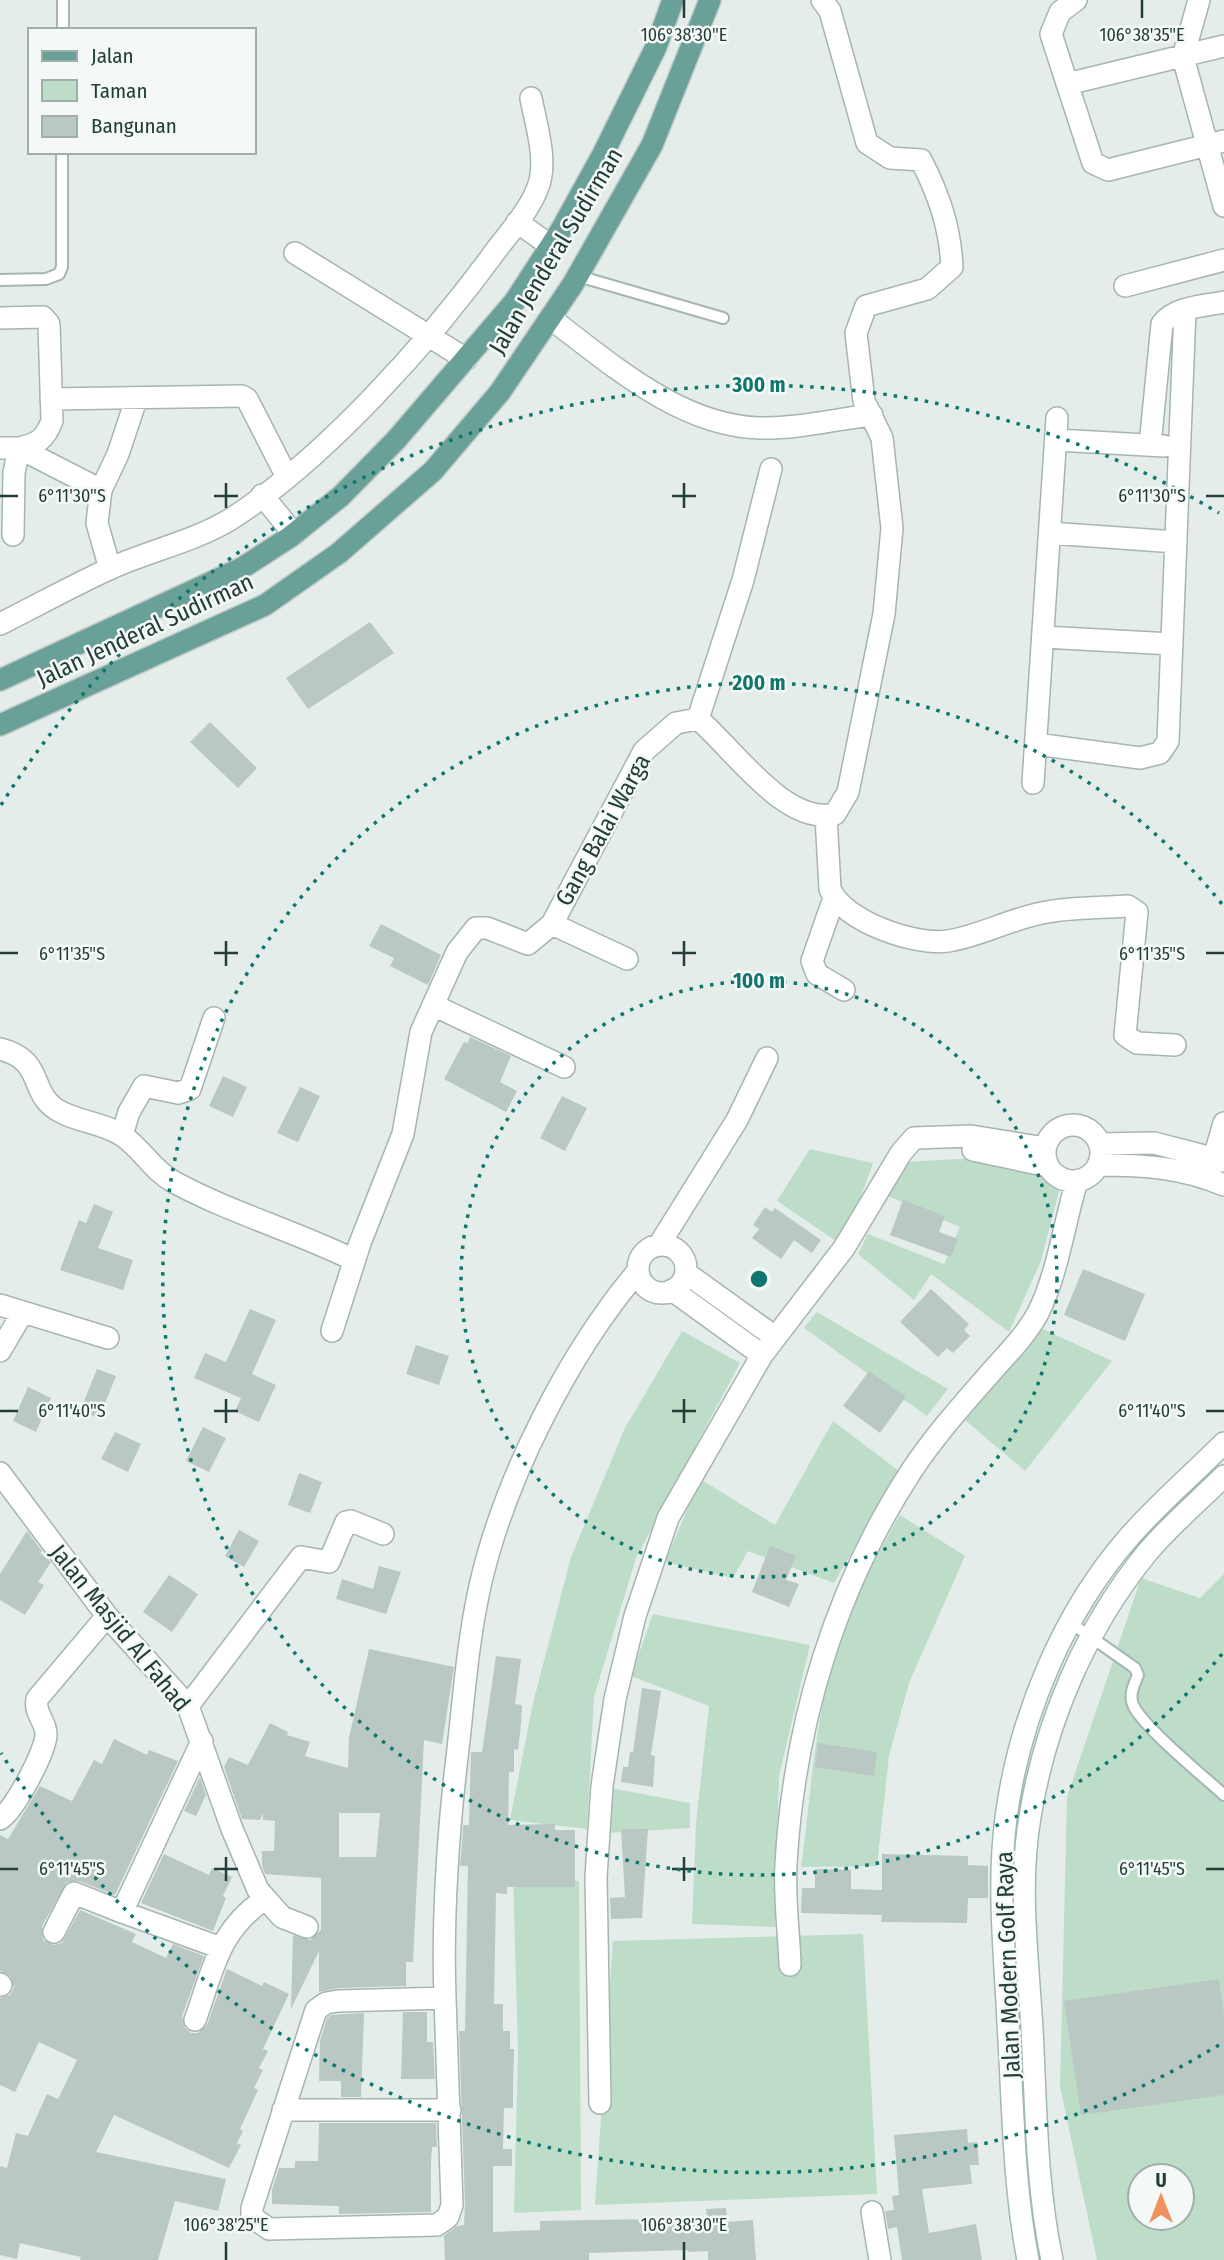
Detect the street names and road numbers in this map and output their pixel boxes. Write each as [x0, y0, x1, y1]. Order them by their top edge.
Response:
street label: Jalan Jenderal Sudirman [483, 143, 629, 359]
street label: Jalan Jenderal Sudirman [32, 567, 258, 693]
street label: Gang Balai Warga [550, 749, 656, 911]
street label: Jalan Masjid Al Fahad [44, 1539, 196, 1717]
street label: Jalan Modern Golf Raya [990, 1851, 1026, 2079]

